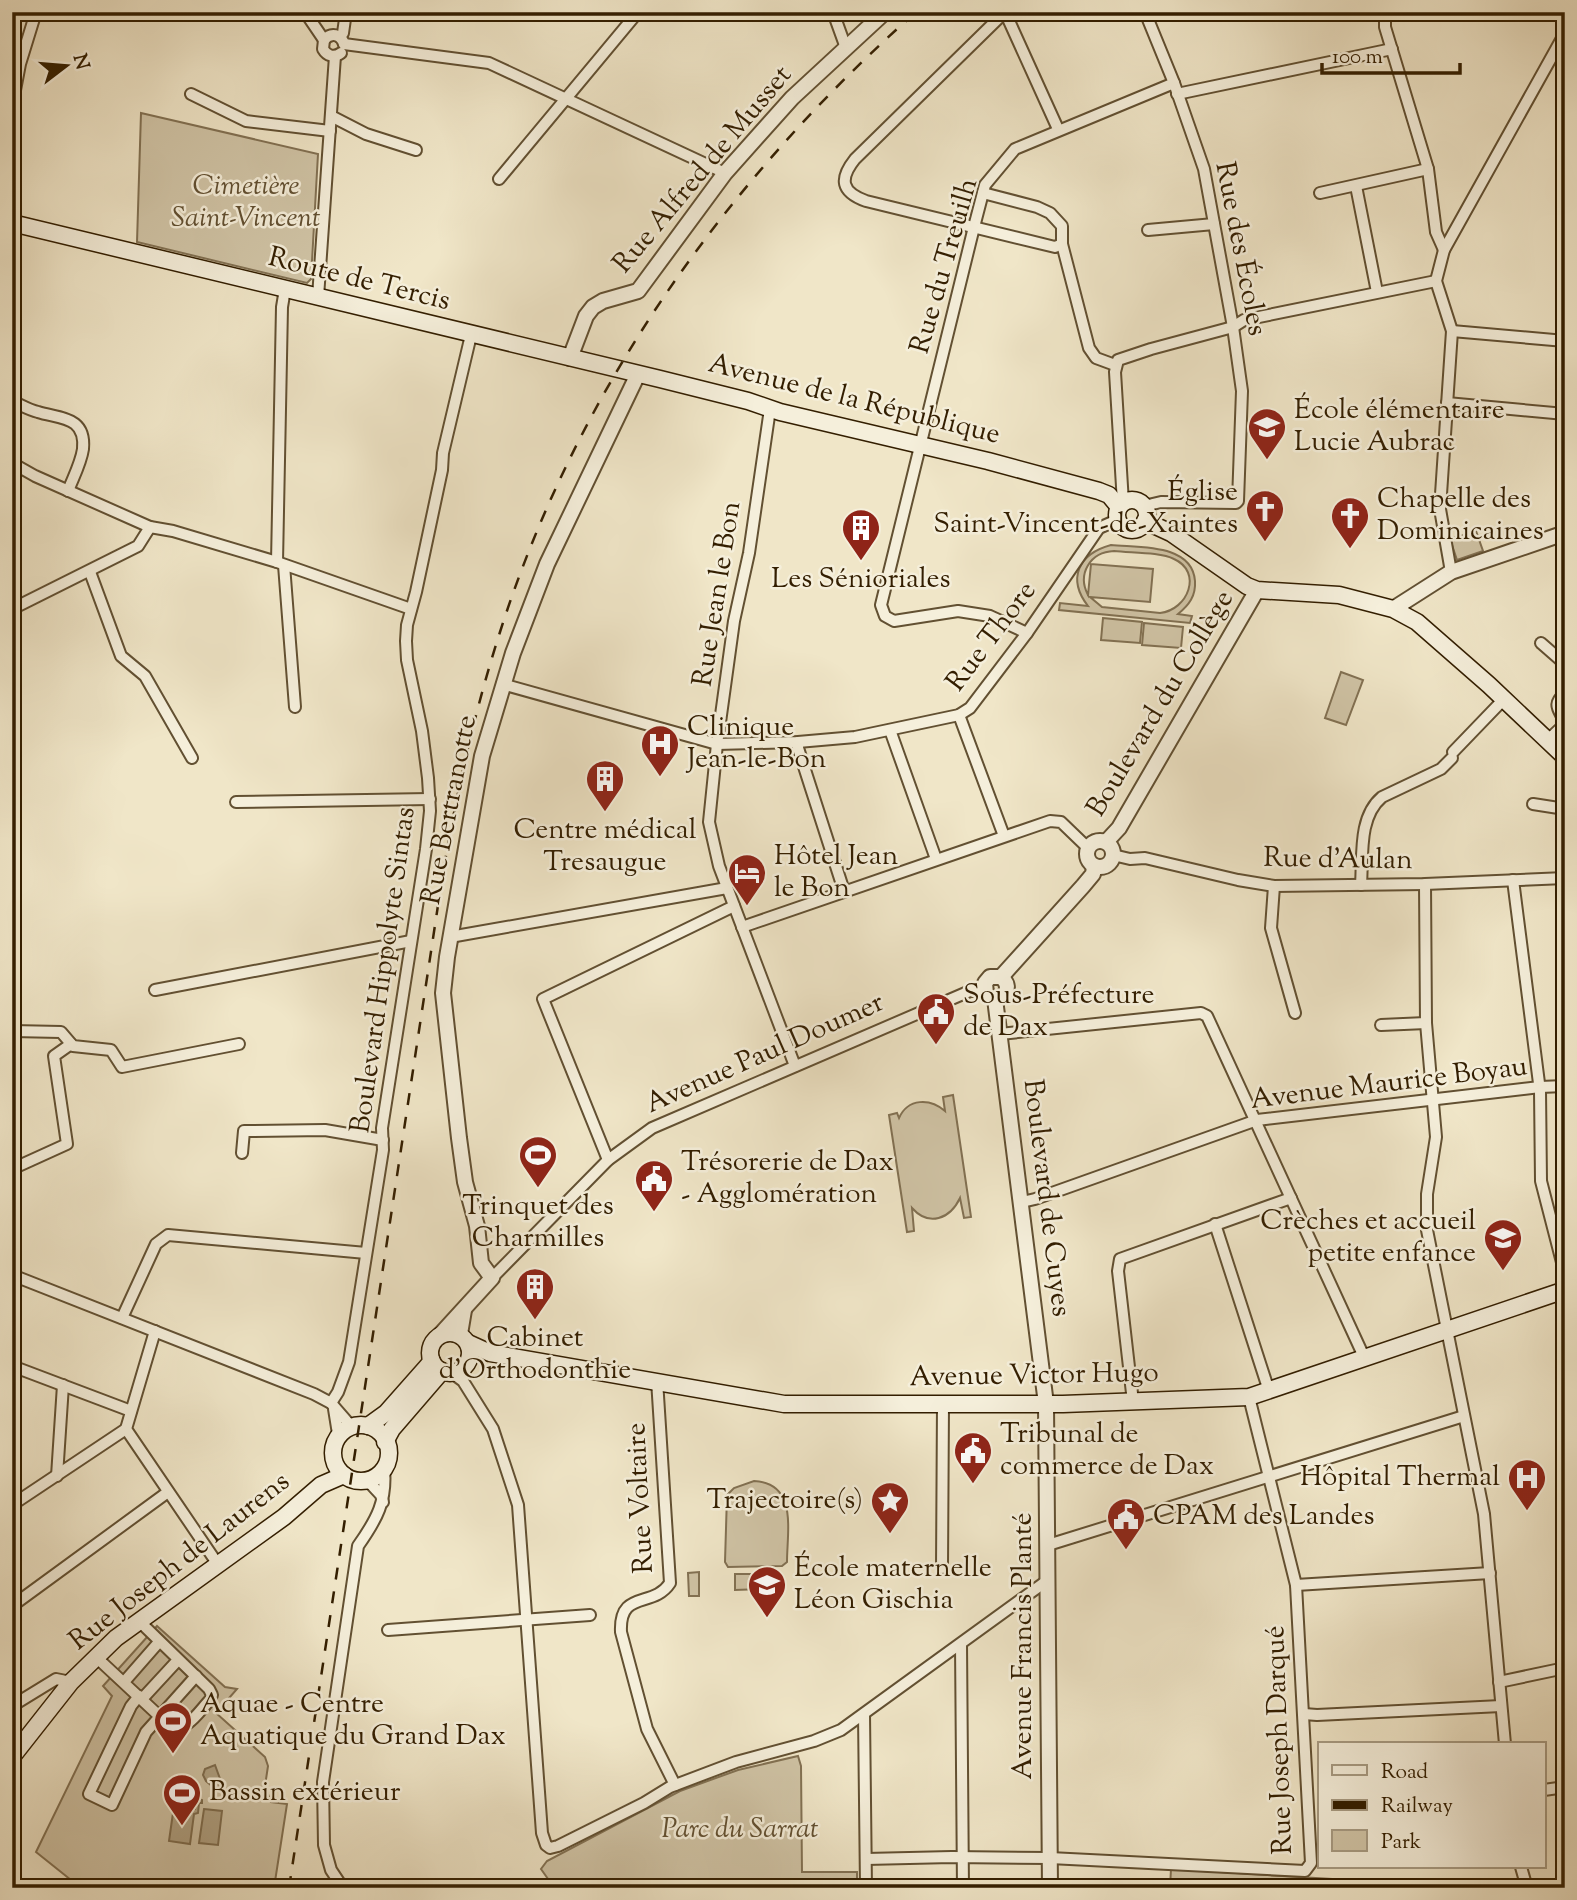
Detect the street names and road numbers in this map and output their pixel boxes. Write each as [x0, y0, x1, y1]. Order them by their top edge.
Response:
street label: Rue Alfred de Musset [604, 57, 802, 283]
street label: Rue des Écoles [1204, 159, 1276, 339]
street label: Rue du Treuilh [901, 173, 989, 359]
street label: Route de Tercis [264, 238, 454, 322]
street label: Avenue de la République [704, 344, 1004, 456]
street label: Rue Jean le Bon [684, 498, 752, 690]
street label: Rue Thore [937, 573, 1047, 701]
street label: Boulevard du Collège [1077, 583, 1245, 825]
street label: Rue Bertranotte [412, 712, 488, 908]
street label: Boulevard Hippolyte Sintas [341, 804, 427, 1136]
street label: Rue d'Aulan [1263, 839, 1413, 881]
street label: Avenue Paul Doumer [639, 983, 891, 1125]
street label: Avenue Maurice Boyau [1248, 1047, 1530, 1121]
street label: Boulevard de Cuyes [1012, 1077, 1080, 1319]
street label: Avenue Victor Hugo [909, 1354, 1159, 1398]
street label: Rue Voltaire [617, 1422, 665, 1574]
street label: Rue Joseph de Laurens [61, 1463, 299, 1661]
street label: Avenue Francis Planté [1004, 1512, 1044, 1780]
street label: Rue Joseph Darqué [1256, 1625, 1304, 1855]

